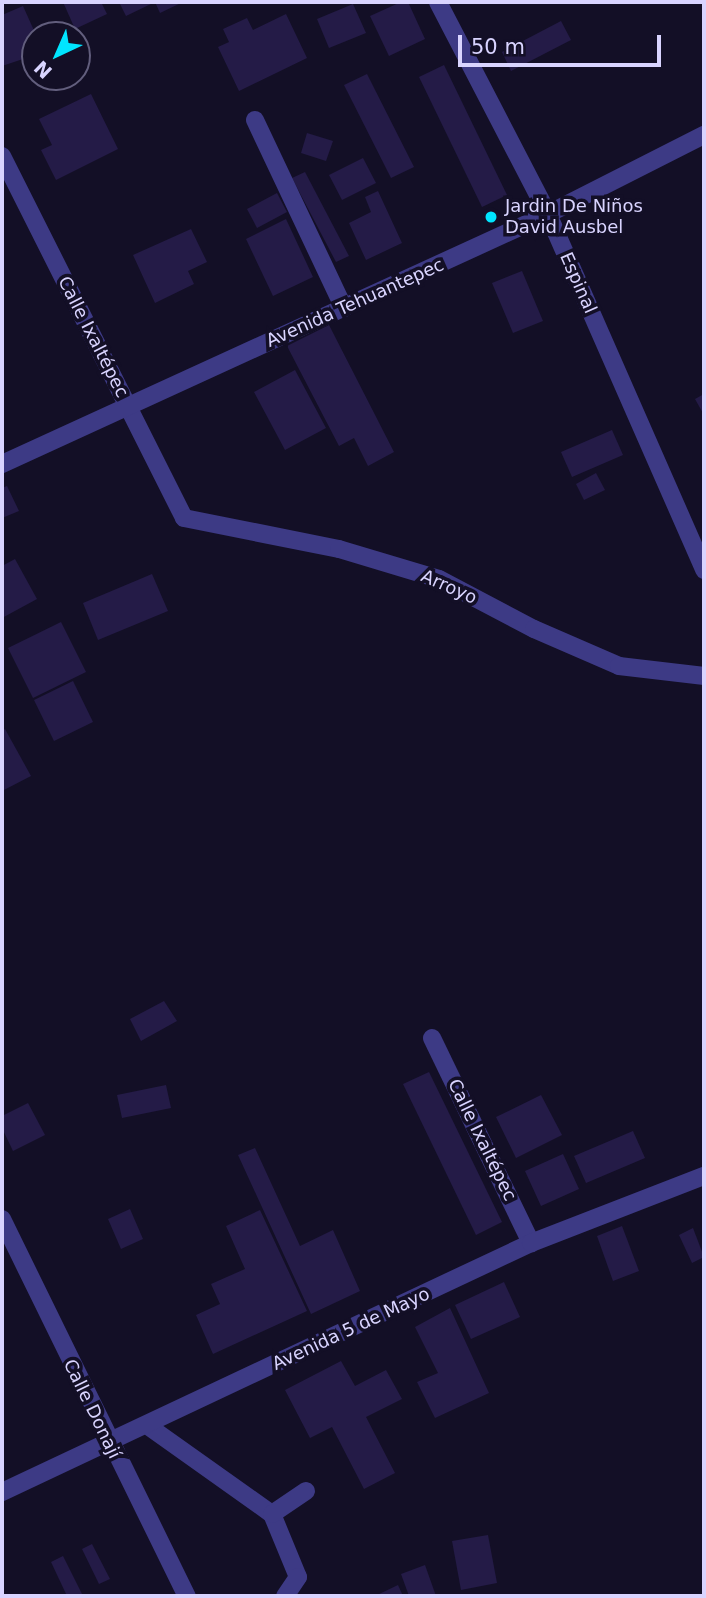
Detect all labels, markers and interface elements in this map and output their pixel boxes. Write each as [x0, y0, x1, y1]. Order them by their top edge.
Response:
north arrow [21, 21, 91, 91]
scale bar [461, 21, 664, 65]
text: 50 m [471, 35, 525, 59]
text: N [29, 56, 56, 83]
place label: Jardin De Niños David Ausbel [505, 196, 643, 238]
marker: Jardin De Niños David Ausbel [483, 209, 499, 225]
street label: Espinal [555, 249, 601, 317]
street label: Avenida Tehuantepec [263, 254, 447, 352]
street label: Calle Ixaltépec [53, 273, 133, 401]
street label: Arroyo [418, 565, 480, 609]
street label: Calle Ixaltépec [443, 1076, 521, 1204]
street label: Avenida 5 de Mayo [269, 1283, 433, 1375]
street label: Calle Donají [59, 1356, 125, 1462]

